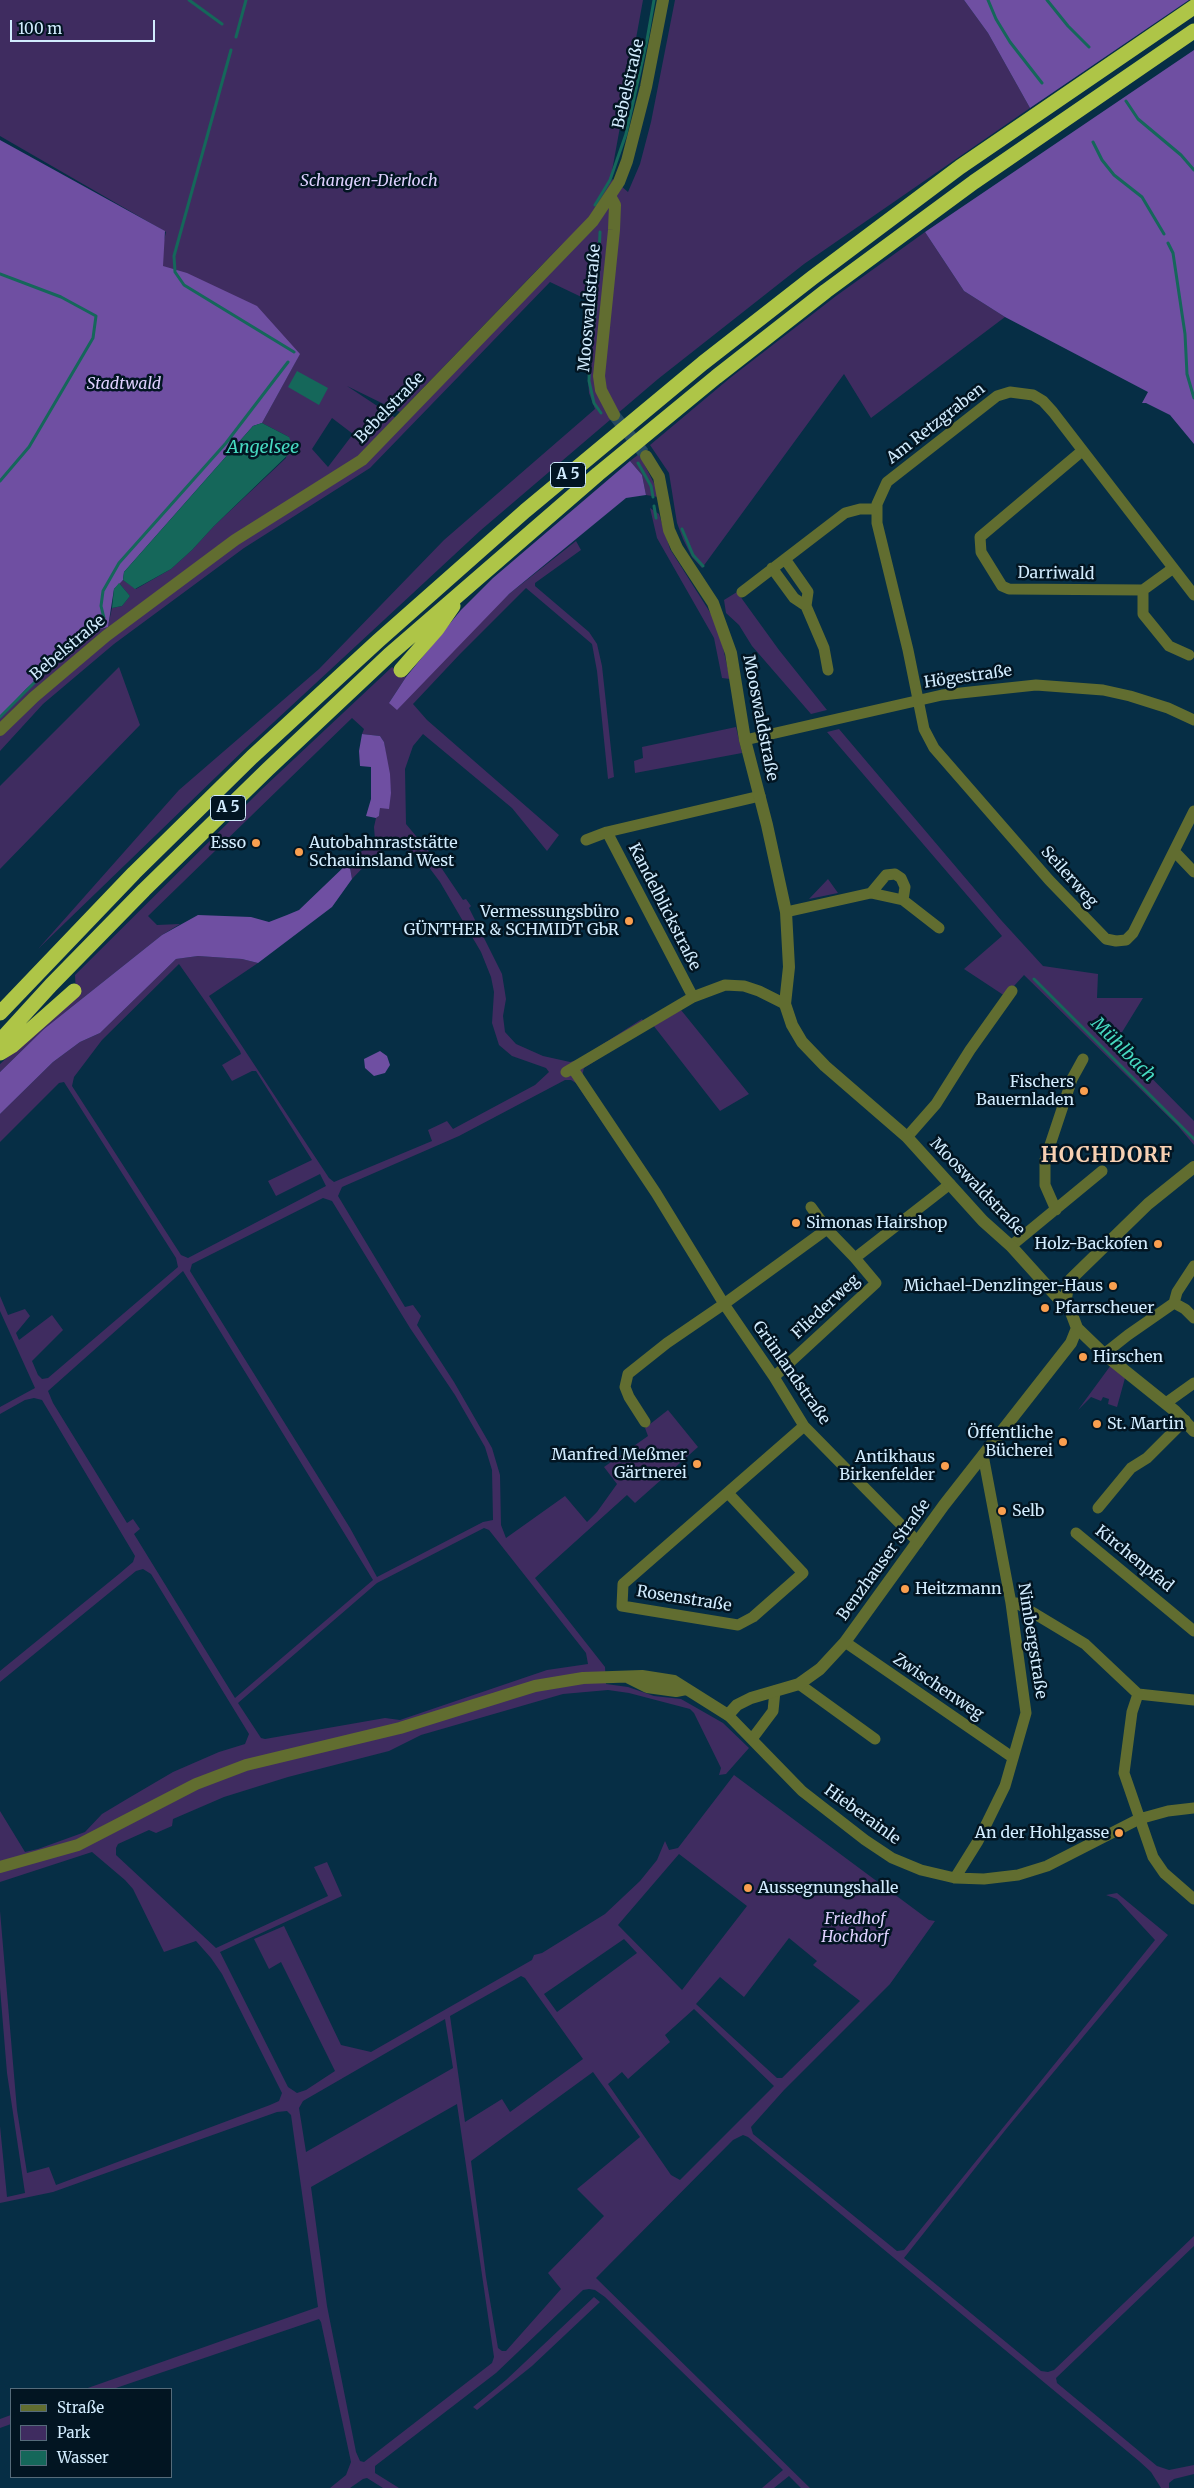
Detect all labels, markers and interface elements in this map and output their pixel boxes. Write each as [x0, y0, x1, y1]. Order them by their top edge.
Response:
scale bar [12, 10, 158, 42]
text: 100 m [18, 19, 62, 38]
street label: Bebelstraße [609, 37, 649, 131]
park label: Schangen-Dierloch [300, 171, 438, 191]
street label: Mooswaldstraße [575, 243, 605, 373]
street label: Bebelstraße [351, 368, 429, 448]
park label: Stadtwald [87, 374, 161, 394]
street label: Am Retzgraben [883, 380, 989, 468]
water label: Angelsee [227, 437, 299, 459]
road number: A 5 [550, 462, 586, 488]
street label: Darriwald [1017, 564, 1095, 584]
street label: Bebelstraße [27, 611, 109, 685]
street label: Mooswaldstraße [738, 653, 782, 783]
street label: Högestraße [923, 661, 1013, 693]
road number: A 5 [210, 796, 246, 820]
place label: Esso [211, 833, 246, 853]
place label: Autobahnraststätte Schauinsland West [309, 833, 458, 871]
marker: Esso [250, 837, 262, 849]
street label: Kandelblickstraße [624, 840, 704, 974]
street label: Seilerweg [1037, 842, 1101, 912]
marker: Autobahnraststätte Schauinsland West [293, 846, 305, 858]
place label: Vermessungsbüro GÜNTHER & SCHMIDT GbR [404, 902, 619, 940]
marker: Vermessungsbüro GÜNTHER & SCHMIDT GbR [623, 915, 635, 927]
water label: Mühlbach [1086, 1013, 1160, 1087]
place label: Fischers Bauernladen [976, 1072, 1074, 1110]
marker: Fischers Bauernladen [1078, 1085, 1090, 1097]
street label: Mooswaldstraße [926, 1134, 1028, 1240]
district label: HOCHDORF [1040, 1143, 1174, 1169]
place label: Simonas Hairshop [806, 1213, 947, 1233]
marker: Simonas Hairshop [790, 1217, 802, 1229]
place label: Holz-Backofen [1035, 1234, 1148, 1254]
marker: Holz-Backofen [1152, 1238, 1164, 1250]
street label: Fliederweg [788, 1271, 864, 1343]
place label: Michael-Denzlinger-Haus [904, 1276, 1103, 1296]
marker: Michael-Denzlinger-Haus [1107, 1280, 1119, 1292]
place label: Pfarrscheuer [1055, 1298, 1154, 1318]
marker: Pfarrscheuer [1039, 1302, 1051, 1314]
street label: Grünlandstraße [748, 1318, 834, 1428]
place label: Hirschen [1093, 1347, 1163, 1367]
marker: Hirschen [1077, 1351, 1089, 1363]
place label: St. Martin [1107, 1414, 1184, 1434]
marker: St. Martin [1091, 1418, 1103, 1430]
place label: Öffentliche Bücherei [968, 1423, 1053, 1461]
marker: Öffentliche Bücherei [1057, 1436, 1069, 1448]
place label: Manfred Meßmer Gärtnerei [552, 1445, 687, 1483]
place label: Antikhaus Birkenfelder [839, 1447, 935, 1485]
marker: Manfred Meßmer Gärtnerei [691, 1458, 703, 1470]
marker: Antikhaus Birkenfelder [939, 1460, 951, 1472]
street label: Benzhauser Straße [834, 1496, 934, 1624]
place label: Selb [1012, 1501, 1044, 1521]
marker: Selb [996, 1505, 1008, 1517]
street label: Kirchenpfad [1091, 1522, 1177, 1596]
place label: Heitzmann [915, 1579, 1002, 1599]
street label: Rosenstraße [635, 1582, 733, 1616]
street label: Nimbergstraße [1013, 1582, 1051, 1700]
marker: Heitzmann [899, 1583, 911, 1595]
street label: Zwischenweg [889, 1650, 987, 1724]
street label: Hieberainle [820, 1781, 904, 1849]
place label: An der Hohlgasse [975, 1823, 1109, 1843]
marker: An der Hohlgasse [1113, 1827, 1125, 1839]
place label: Aussegnungshalle [758, 1878, 898, 1898]
marker: Aussegnungshalle [742, 1882, 754, 1894]
park label: Friedhof Hochdorf [821, 1909, 889, 1947]
legend [10, 2388, 172, 2478]
text: Straße [57, 2398, 104, 2417]
text: Park [57, 2423, 90, 2442]
text: Wasser [57, 2448, 109, 2467]

